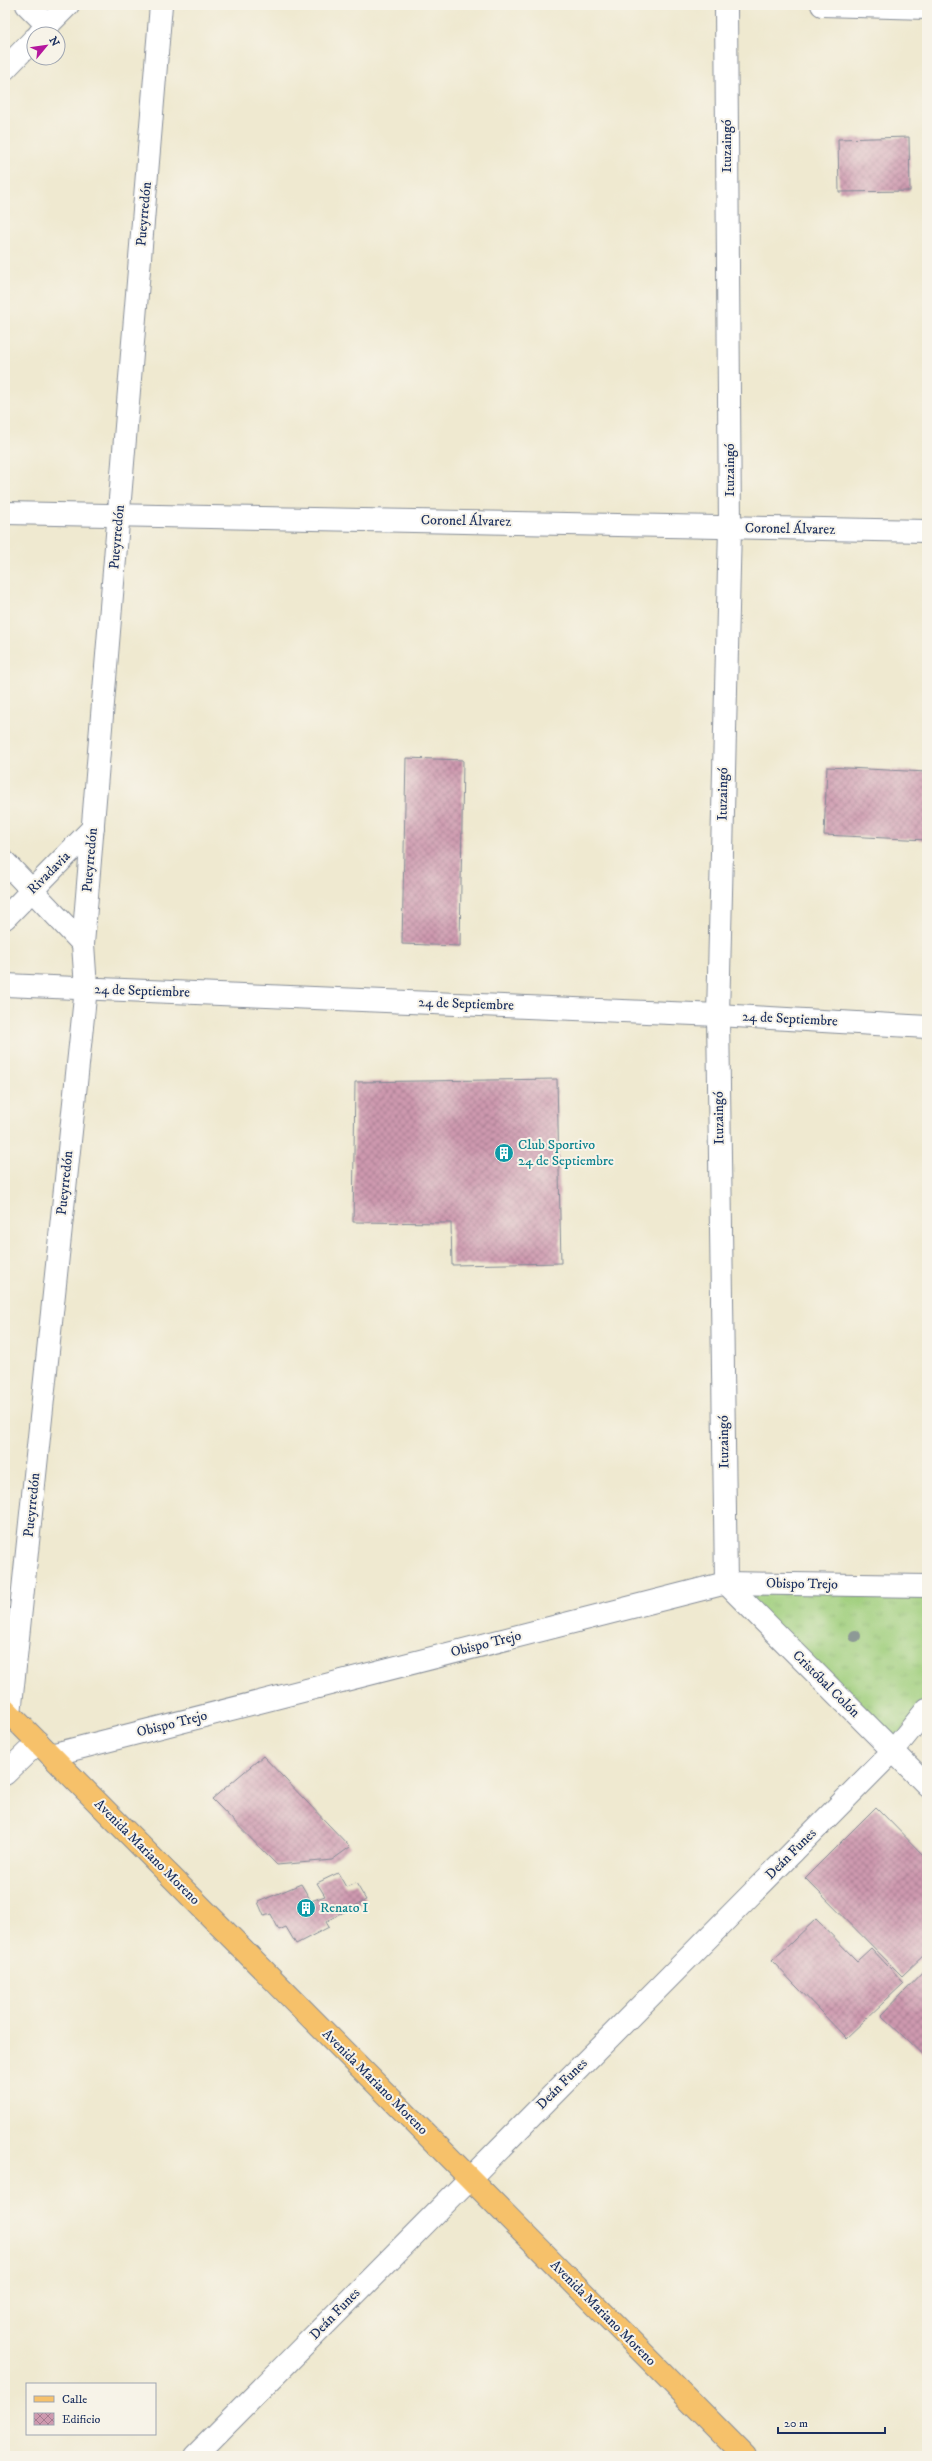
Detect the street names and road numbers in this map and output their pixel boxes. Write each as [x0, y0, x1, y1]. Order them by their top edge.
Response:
street label: Ituzaingó [718, 119, 736, 173]
street label: Pueyrredón [132, 180, 156, 247]
street label: Ituzaingó [721, 443, 739, 497]
street label: Pueyrredón [105, 503, 129, 570]
street label: Coronel Álvarez [421, 511, 511, 531]
street label: Coronel Álvarez [745, 519, 835, 539]
street label: Ituzaingó [714, 767, 732, 821]
street label: Pueyrredón [78, 826, 102, 893]
street label: Rivadavia [24, 848, 74, 898]
street label: 24 de Septiembre [94, 980, 190, 1002]
street label: 24 de Septiembre [418, 993, 514, 1015]
street label: 24 de Septiembre [742, 1008, 838, 1031]
street label: Ituzaingó [710, 1091, 728, 1145]
street label: Pueyrredón [53, 1149, 77, 1216]
street label: Ituzaingó [715, 1415, 733, 1469]
street label: Pueyrredón [20, 1471, 44, 1538]
street label: Obispo Trejo [766, 1574, 838, 1594]
street label: Obispo Trejo [449, 1627, 523, 1661]
street label: Cristóbal Colón [788, 1646, 864, 1722]
street label: Obispo Trejo [135, 1707, 209, 1741]
street label: Avenida Mariano Moreno [90, 1795, 204, 1909]
street label: Deán Funes [762, 1824, 821, 1883]
street label: Avenida Mariano Moreno [318, 2025, 432, 2139]
street label: Deán Funes [533, 2054, 592, 2113]
street label: Avenida Mariano Moreno [546, 2256, 660, 2370]
street label: Deán Funes [306, 2284, 364, 2344]

